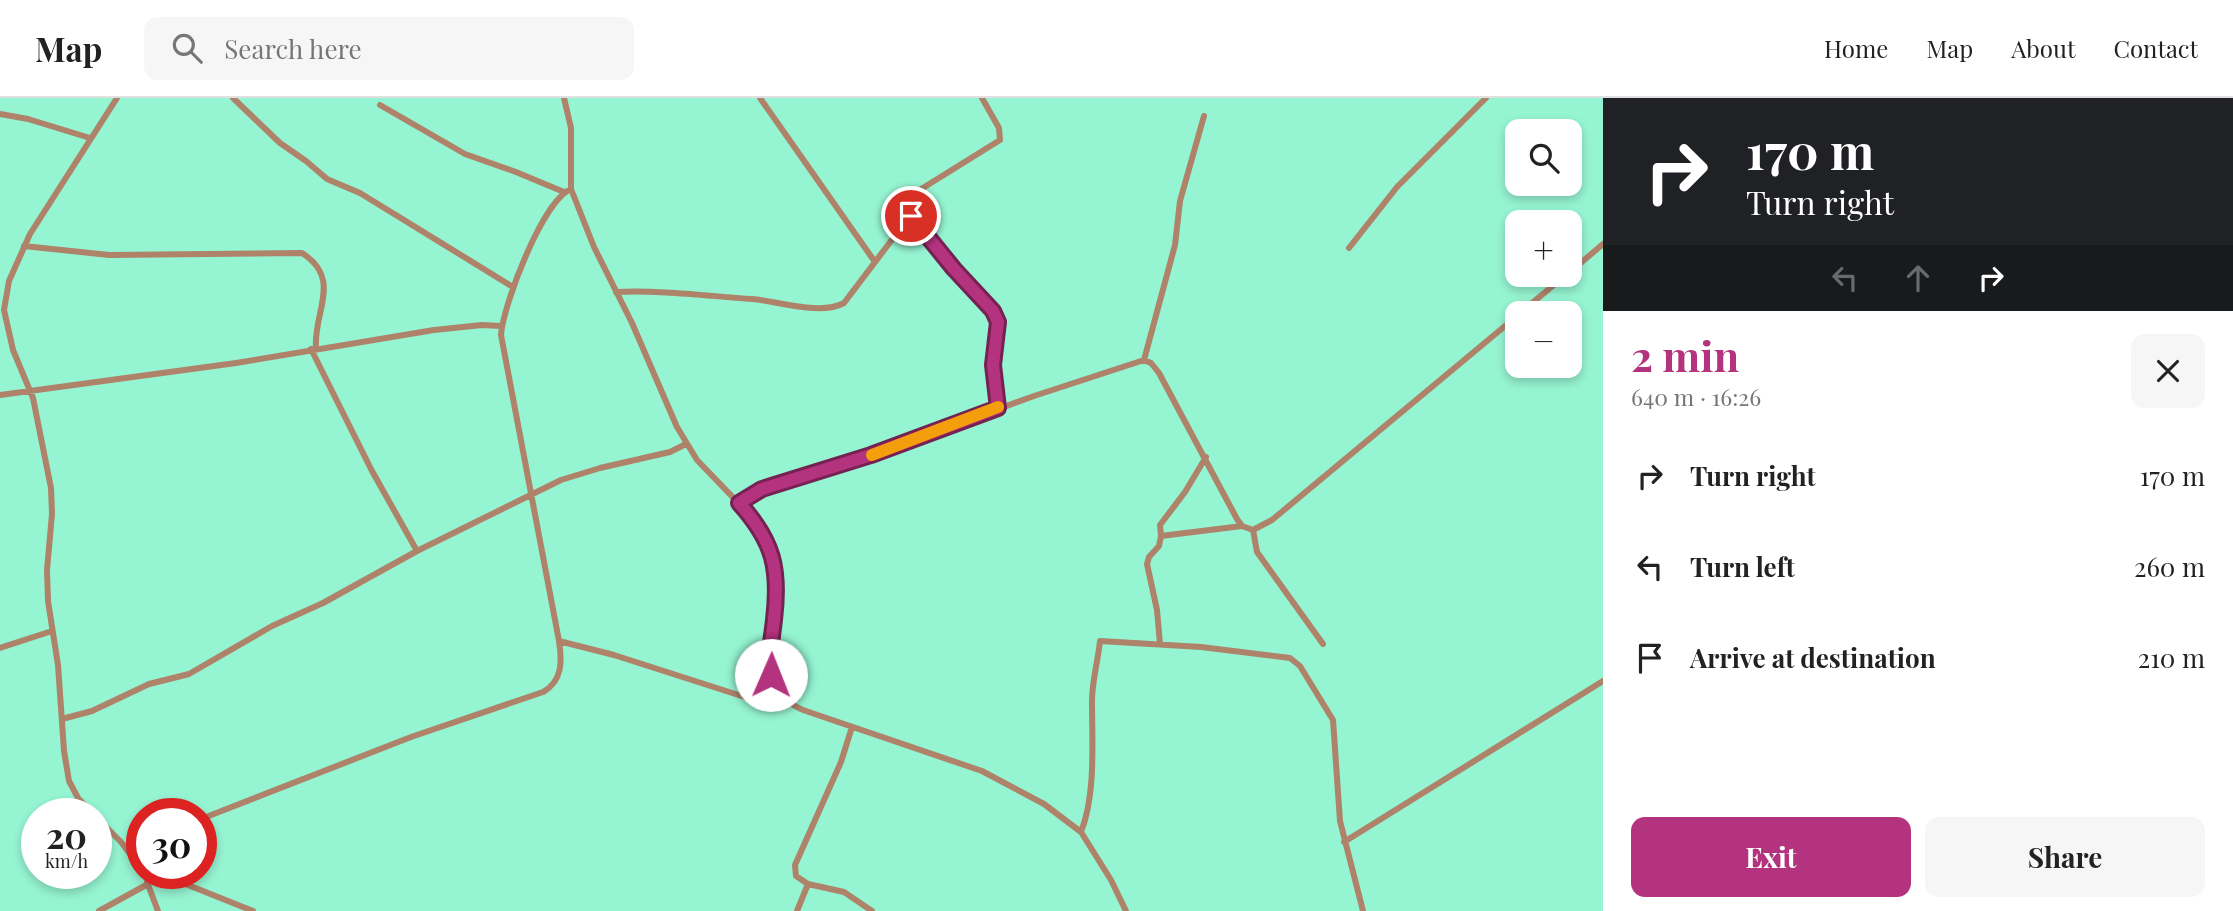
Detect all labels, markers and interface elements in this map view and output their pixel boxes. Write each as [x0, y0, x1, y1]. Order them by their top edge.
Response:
search box [144, 17, 634, 80]
text: Map [35, 26, 102, 70]
icon: search [168, 29, 206, 67]
text: Search here [224, 31, 362, 66]
text: Home [1824, 32, 1888, 64]
text: Map [1926, 32, 1973, 64]
text: About [2011, 32, 2075, 64]
text: Contact [2113, 32, 2198, 64]
text: 170 m [1746, 117, 1874, 182]
map controls [1505, 119, 1582, 378]
button: search [1505, 119, 1582, 196]
icon: right [1631, 126, 1722, 217]
text: Turn right [1746, 180, 1894, 223]
pin [881, 186, 941, 246]
icon: arrive [892, 197, 930, 235]
button: + [1505, 210, 1582, 287]
icon: left [1826, 259, 1864, 297]
icon: ahead [1899, 259, 1937, 297]
icon: right [1972, 259, 2010, 297]
button: − [1505, 301, 1582, 378]
text: 2 min [1631, 327, 1739, 383]
button: close [2131, 334, 2205, 408]
text: 640 m · 16:26 [1631, 381, 1761, 412]
icon: right [1631, 457, 1669, 495]
text: Turn right [1690, 458, 1816, 493]
text: 170 m [2140, 458, 2205, 493]
icon: left [1631, 548, 1669, 586]
text: Turn left [1690, 549, 1795, 584]
text: 260 m [2134, 549, 2205, 584]
position arrow [734, 638, 808, 712]
icon: arrive [1631, 639, 1669, 677]
text: Arrive at destination [1690, 640, 1936, 675]
text: 210 m [2138, 640, 2205, 675]
speed limit sign: 30 [126, 798, 217, 889]
text: 20 [46, 811, 87, 858]
button: Exit [1631, 817, 1911, 897]
button: Share [1925, 817, 2205, 897]
text: km/h [45, 849, 88, 873]

